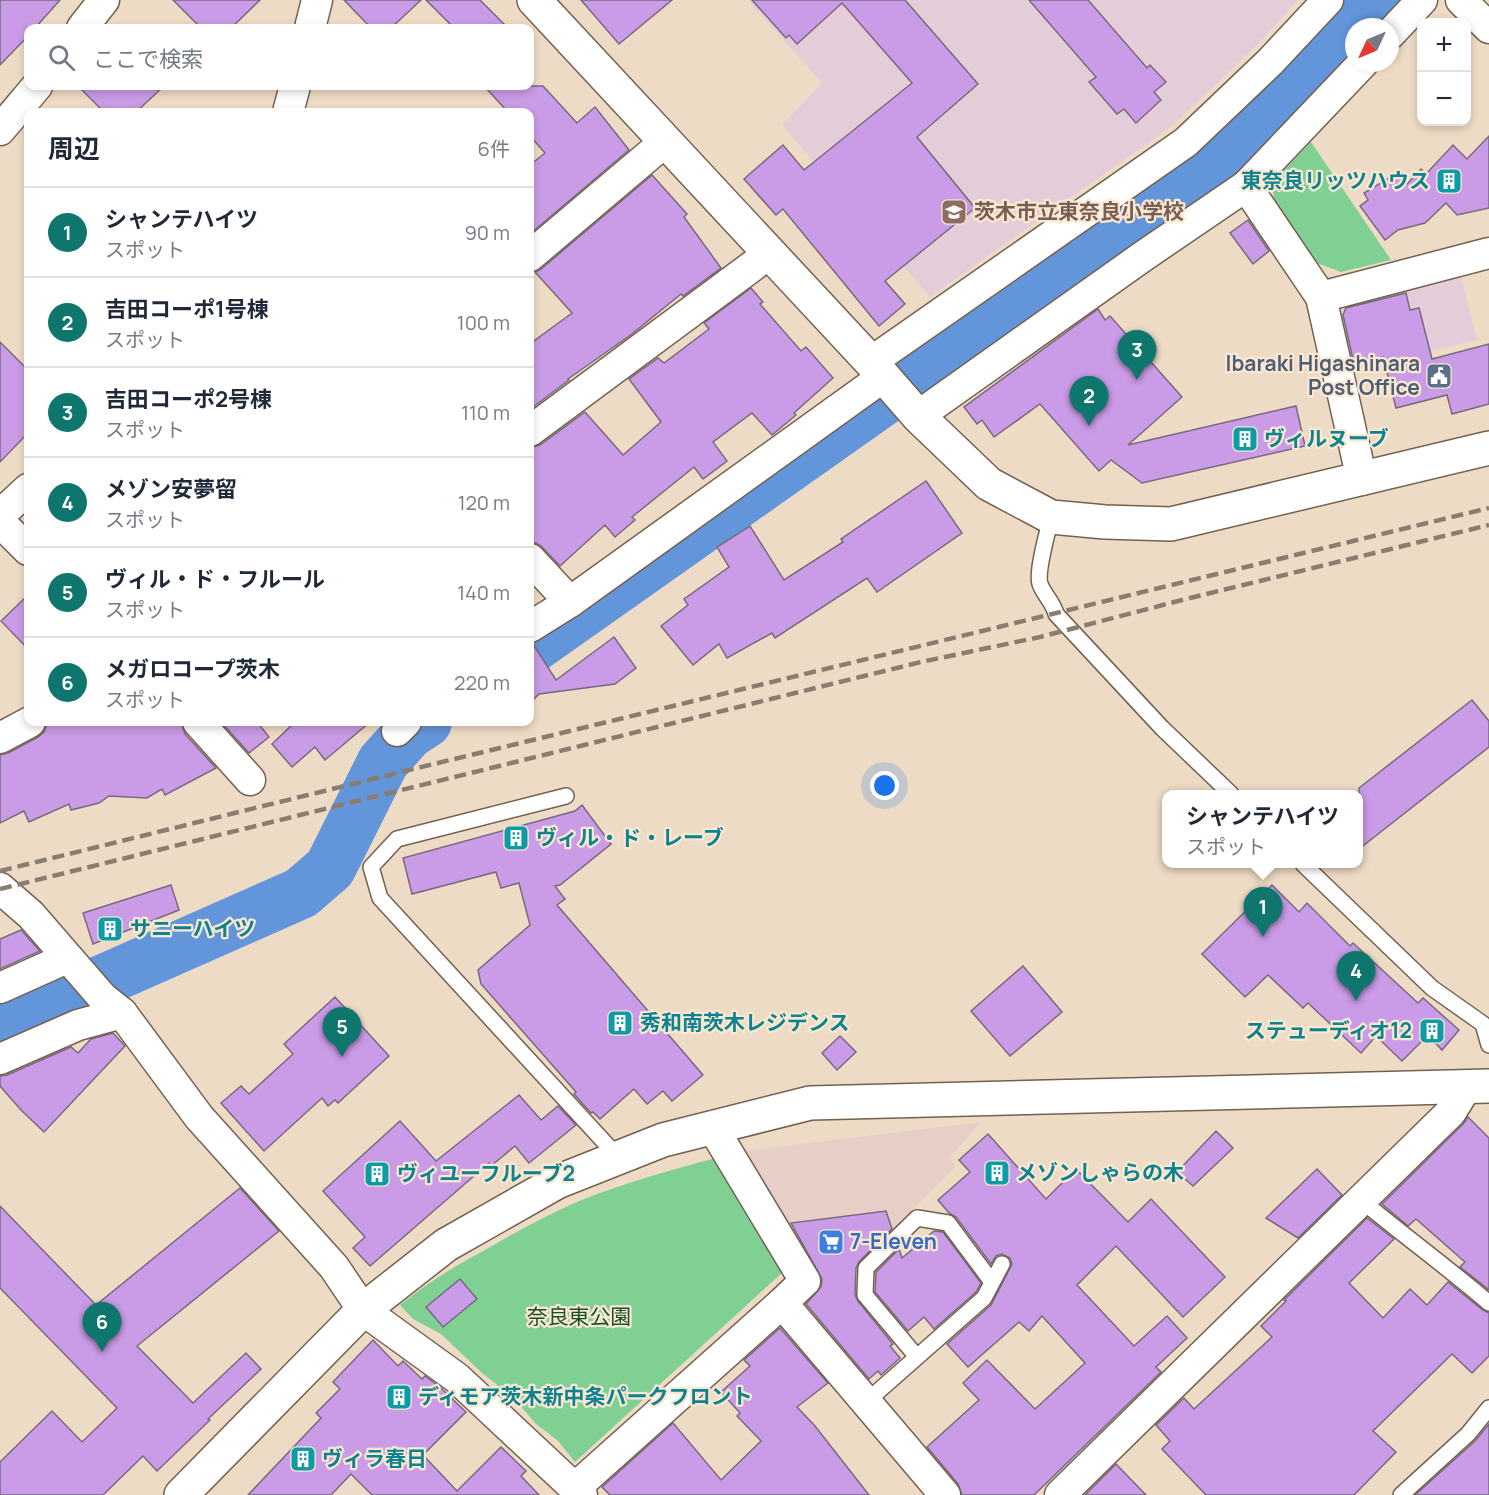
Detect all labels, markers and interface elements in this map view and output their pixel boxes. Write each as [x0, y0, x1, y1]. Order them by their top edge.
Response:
north arrow [1345, 18, 1399, 72]
map controls [1417, 18, 1471, 126]
button: + [1417, 18, 1471, 72]
search box [24, 24, 534, 90]
icon: search [45, 41, 78, 74]
text: ここで検索 [93, 44, 203, 74]
button: − [1417, 72, 1471, 126]
text: 周辺 [48, 130, 100, 166]
text: 6件 [478, 135, 510, 162]
place label: 東奈良リッツハウス [1241, 166, 1430, 194]
building icon: 東奈良リッツハウス [1434, 166, 1464, 196]
school or university icon: 茨木市立東奈良小学校 [939, 197, 969, 227]
place label: 茨木市立東奈良小学校 [974, 197, 1184, 225]
text: シャンテハイツ [105, 204, 258, 234]
text: 1 [63, 219, 72, 246]
text: 90 m [464, 219, 510, 246]
text: スポット [105, 236, 185, 263]
text: 吉田コーポ1号棟 [105, 294, 269, 324]
text: 2 [62, 309, 73, 336]
text: 100 m [457, 309, 510, 336]
text: スポット [105, 326, 185, 353]
pin: 3 [1118, 330, 1156, 380]
place label: Ibaraki Higashinara Post Office [1226, 349, 1420, 401]
public building icon: Ibaraki Higashinara Post Office [1424, 361, 1454, 391]
pin: 2 [1070, 376, 1108, 426]
text: 吉田コーポ2号棟 [105, 384, 272, 414]
text: 3 [62, 399, 73, 426]
text: 110 m [461, 399, 510, 426]
text: スポット [105, 416, 185, 443]
building icon: ヴィルヌーブ [1230, 424, 1260, 454]
place label: ヴィルヌーブ [1264, 424, 1389, 452]
text: メゾン安夢留 [105, 474, 237, 504]
text: 4 [61, 489, 74, 516]
text: 120 m [458, 489, 510, 516]
text: スポット [105, 506, 185, 533]
text: ヴィル・ド・フルール [105, 564, 325, 594]
text: 5 [62, 579, 73, 606]
text: 140 m [457, 579, 510, 606]
text: スポット [105, 596, 185, 623]
text: メガロコープ茨木 [105, 654, 280, 684]
text: 6 [61, 669, 74, 696]
text: 220 m [454, 669, 510, 696]
text: スポット [105, 686, 185, 713]
your location [870, 771, 899, 800]
popup [1162, 790, 1363, 868]
text: シャンテハイツ [1186, 801, 1339, 831]
building icon: ヴィル・ド・レーブ [501, 823, 531, 853]
place label: ヴィル・ド・レーブ [536, 823, 724, 851]
text: スポット [1186, 833, 1266, 860]
pin: 1 [1244, 888, 1282, 937]
building icon: サニーハイツ [95, 914, 125, 944]
place label: サニーハイツ [130, 914, 255, 942]
pin: 4 [1336, 952, 1376, 1001]
pin: 5 [322, 1008, 362, 1057]
building icon: 秀和南茨木レジデンス [605, 1008, 635, 1038]
place label: 秀和南茨木レジデンス [640, 1008, 850, 1036]
place label: ステューディオ12 [1245, 1016, 1412, 1044]
building icon: ステューディオ12 [1417, 1016, 1447, 1046]
building icon: メゾンしゃらの木 [982, 1158, 1012, 1188]
place label: メゾンしゃらの木 [1016, 1158, 1184, 1186]
building icon: ヴィユーフルーブ2 [362, 1159, 392, 1189]
place label: ヴィユーフルーブ2 [397, 1159, 575, 1187]
supermarket icon: 7-Eleven [816, 1227, 846, 1257]
place label: 7-Eleven [850, 1227, 937, 1255]
pin: 6 [82, 1302, 122, 1352]
park label: 奈良東公園 [527, 1302, 632, 1330]
building icon: ディモア茨木新中条パークフロント [384, 1382, 414, 1412]
place label: ディモア茨木新中条パークフロント [418, 1382, 753, 1410]
building icon: ヴィラ春日 [288, 1444, 318, 1474]
place label: ヴィラ春日 [322, 1444, 427, 1472]

